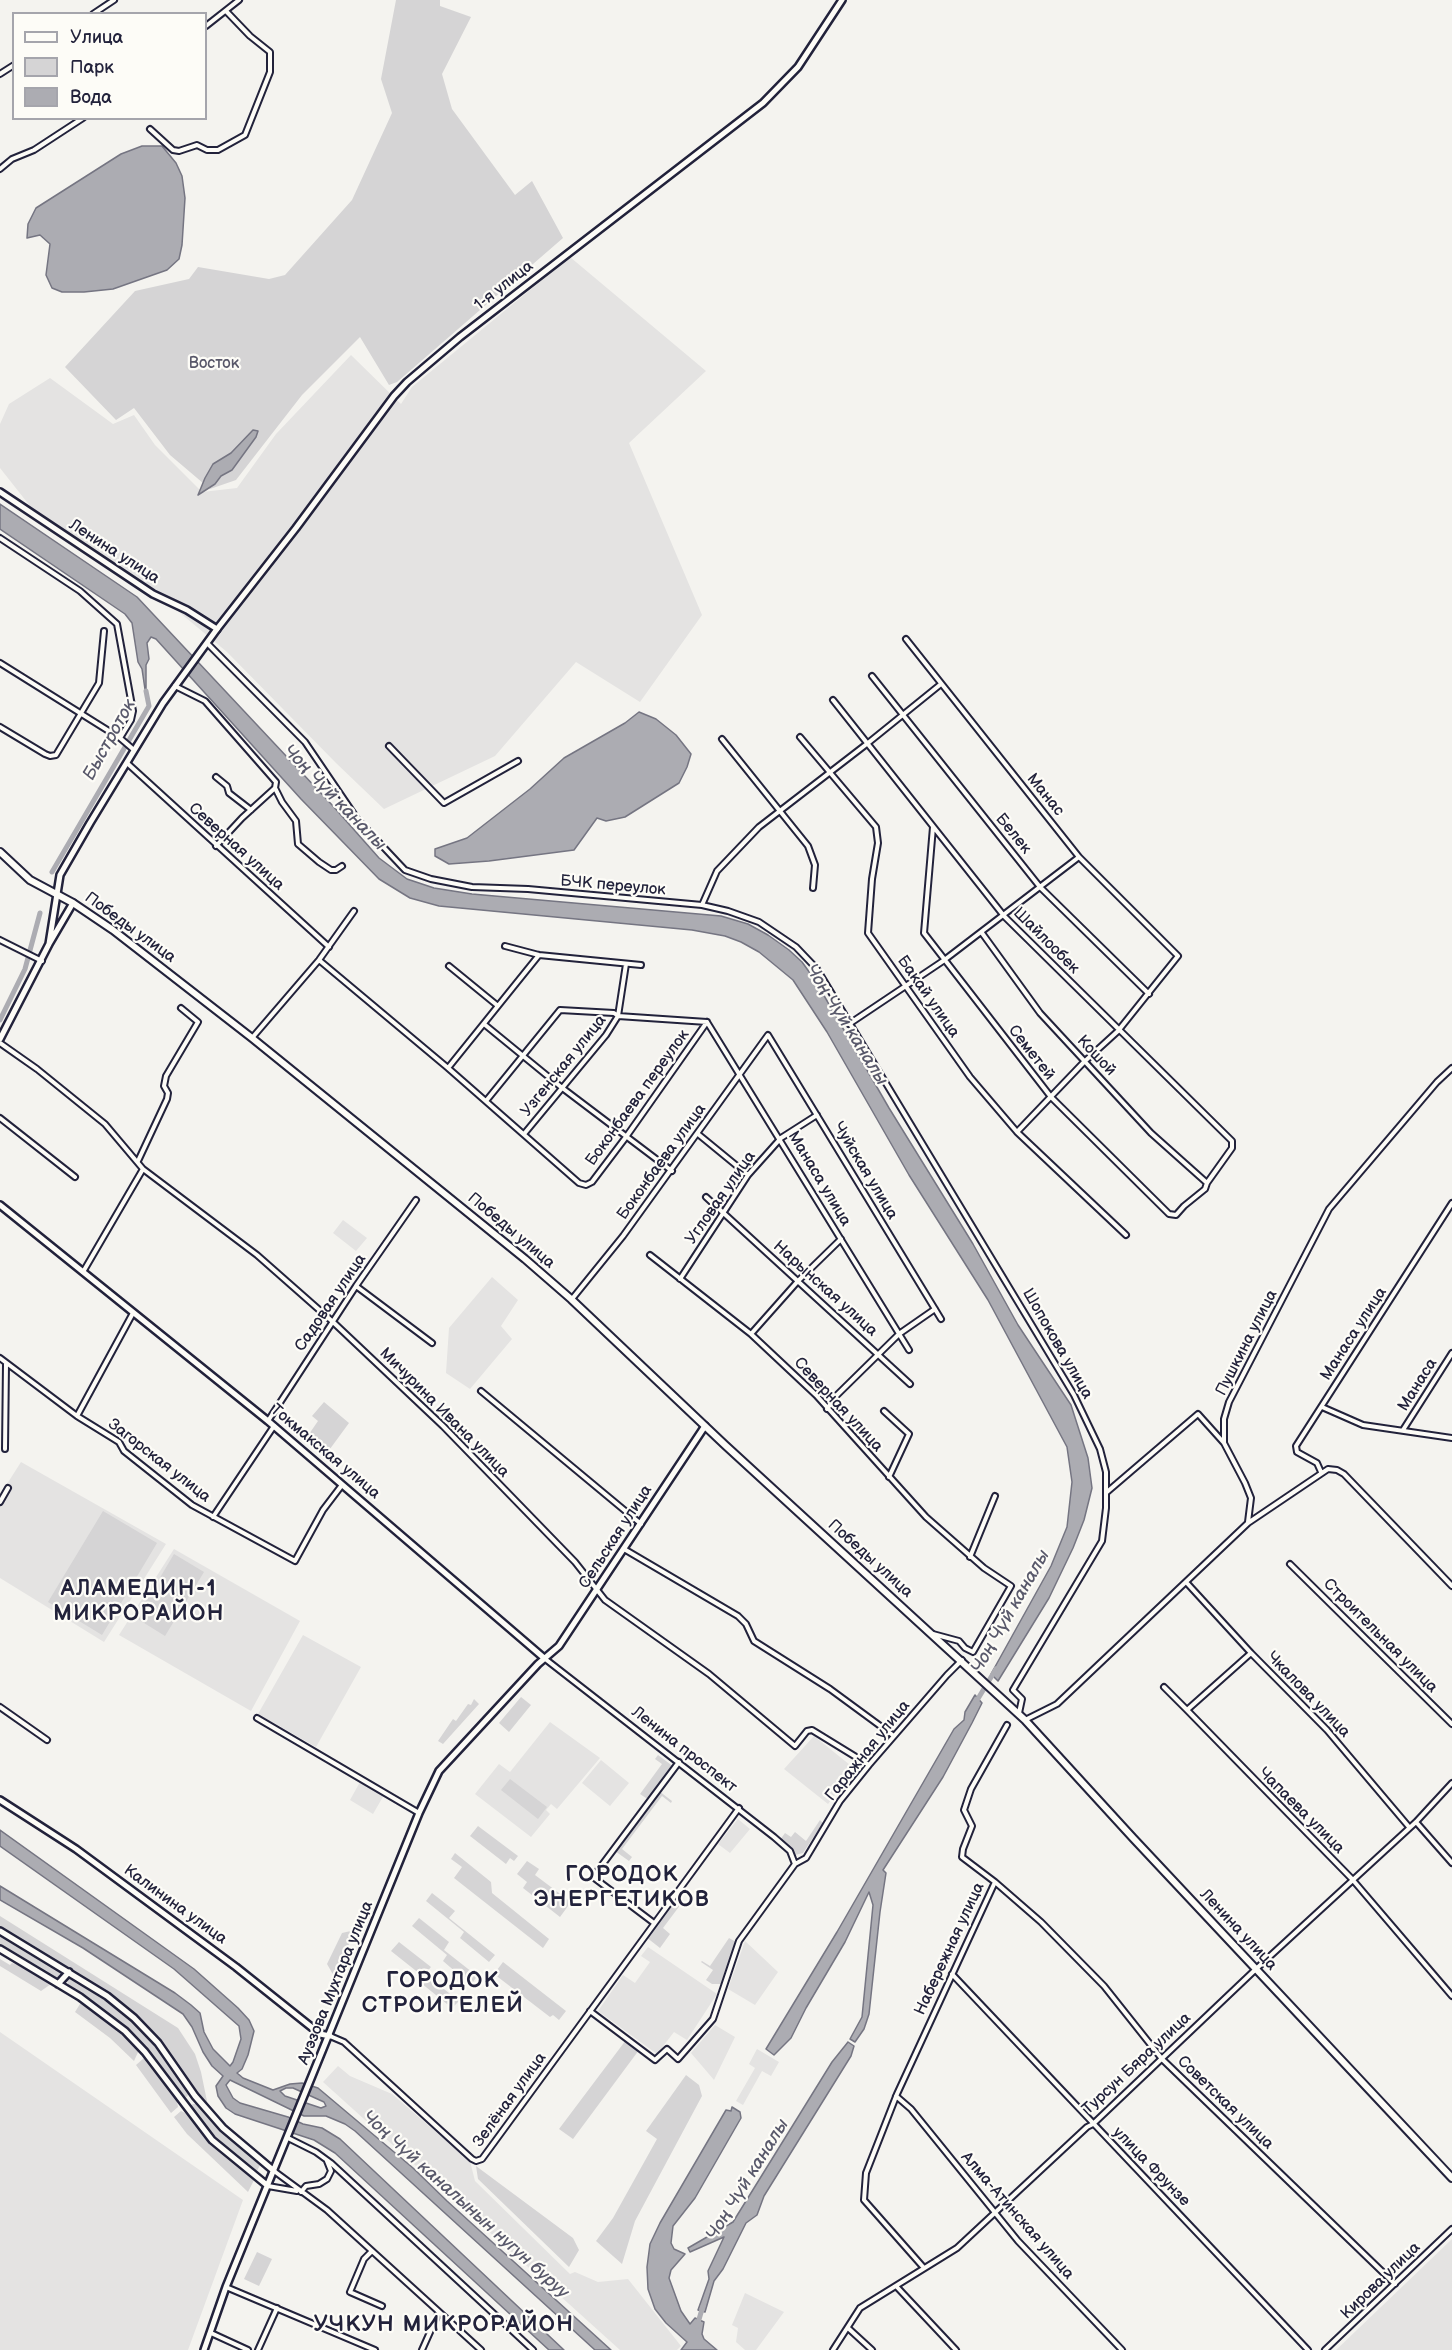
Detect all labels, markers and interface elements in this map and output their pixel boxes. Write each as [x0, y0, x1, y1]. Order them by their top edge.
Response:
legend [12, 12, 207, 120]
text: Улица [70, 27, 123, 48]
text: Парк [70, 57, 114, 78]
text: Вода [70, 87, 112, 108]
street label: 1-я улица [471, 257, 537, 315]
park label: Восток [189, 354, 239, 374]
street label: Ленина улица [65, 516, 163, 588]
water label: Быстроток [79, 696, 141, 784]
water label: Чоң Чүй каналы [278, 741, 390, 855]
street label: Манас [1022, 770, 1068, 820]
street label: Северная улица [184, 799, 288, 895]
street label: Белек [991, 810, 1035, 858]
street label: БЧК переулок [559, 872, 667, 900]
street label: Победы улица [81, 889, 179, 967]
street label: Шайлообек [1009, 904, 1083, 978]
street label: Бакай улица [893, 952, 963, 1042]
water label: Чоң Чүй каналы [800, 960, 892, 1090]
street label: Узгенская улица [517, 1011, 611, 1121]
street label: Семетей [1004, 1022, 1058, 1084]
street label: Боконбаева переулок [582, 1026, 694, 1170]
street label: Кошой [1072, 1032, 1120, 1080]
street label: Боконбаева улица [613, 1100, 711, 1224]
street label: Чуйская улица [828, 1119, 902, 1223]
street label: Манаса улица [783, 1128, 855, 1230]
street label: Угловая улица [682, 1148, 760, 1248]
street label: Победы улица [464, 1189, 558, 1273]
street label: Нарынская улица [769, 1237, 881, 1341]
street label: Садовая улица [291, 1251, 371, 1355]
street label: Манаса улица [1317, 1284, 1391, 1384]
street label: Шопокова улица [1018, 1285, 1096, 1403]
street label: Пушкина улица [1212, 1287, 1282, 1399]
street label: Мичурина Ивана улица [375, 1344, 513, 1482]
street label: Северная улица [789, 1354, 887, 1456]
street label: Манаса [1394, 1355, 1442, 1415]
street label: Токмакская улица [266, 1400, 384, 1504]
street label: Загорская улица [104, 1415, 214, 1507]
street label: Сельская улица [575, 1482, 657, 1592]
street label: Победы улица [824, 1516, 916, 1602]
water label: Чоң Чүй каналы [967, 1547, 1055, 1677]
street label: Строительная улица [1319, 1575, 1441, 1697]
district label: АЛАМЕДИН-1 МИКРОРАЙОН [53, 1576, 225, 1628]
street label: Чкалова улица [1262, 1648, 1354, 1742]
street label: Гаражная улица [822, 1697, 914, 1805]
street label: Ленина проспект [627, 1703, 741, 1797]
street label: Чапаева улица [1254, 1764, 1348, 1858]
street label: Калинина улица [120, 1861, 230, 1949]
district label: ГОРОДОК ЭНЕРГЕТИКОВ [534, 1862, 710, 1914]
street label: Набережная улица [911, 1880, 989, 2018]
street label: Ленина улица [1195, 1885, 1281, 1975]
street label: Ауэзова Мухтара улица [294, 1898, 378, 2068]
district label: ГОРОДОК СТРОИТЕЛЕЙ [362, 1968, 524, 2020]
street label: Турсун Бяра улица [1079, 2009, 1195, 2119]
street label: Зелёная улица [469, 2049, 551, 2151]
street label: Советская улица [1173, 2052, 1277, 2154]
water label: Чоң Чүй каналынын нугун буруу [357, 2106, 573, 2304]
water label: Чоң Чүй каналы [702, 2115, 794, 2245]
street label: улица Фрунзе [1108, 2123, 1194, 2211]
street label: Алма-Атинская улица [956, 2148, 1078, 2284]
street label: Кирова улица [1337, 2238, 1425, 2324]
district label: УЧКУН МИКРОРАЙОН [314, 2312, 574, 2338]

